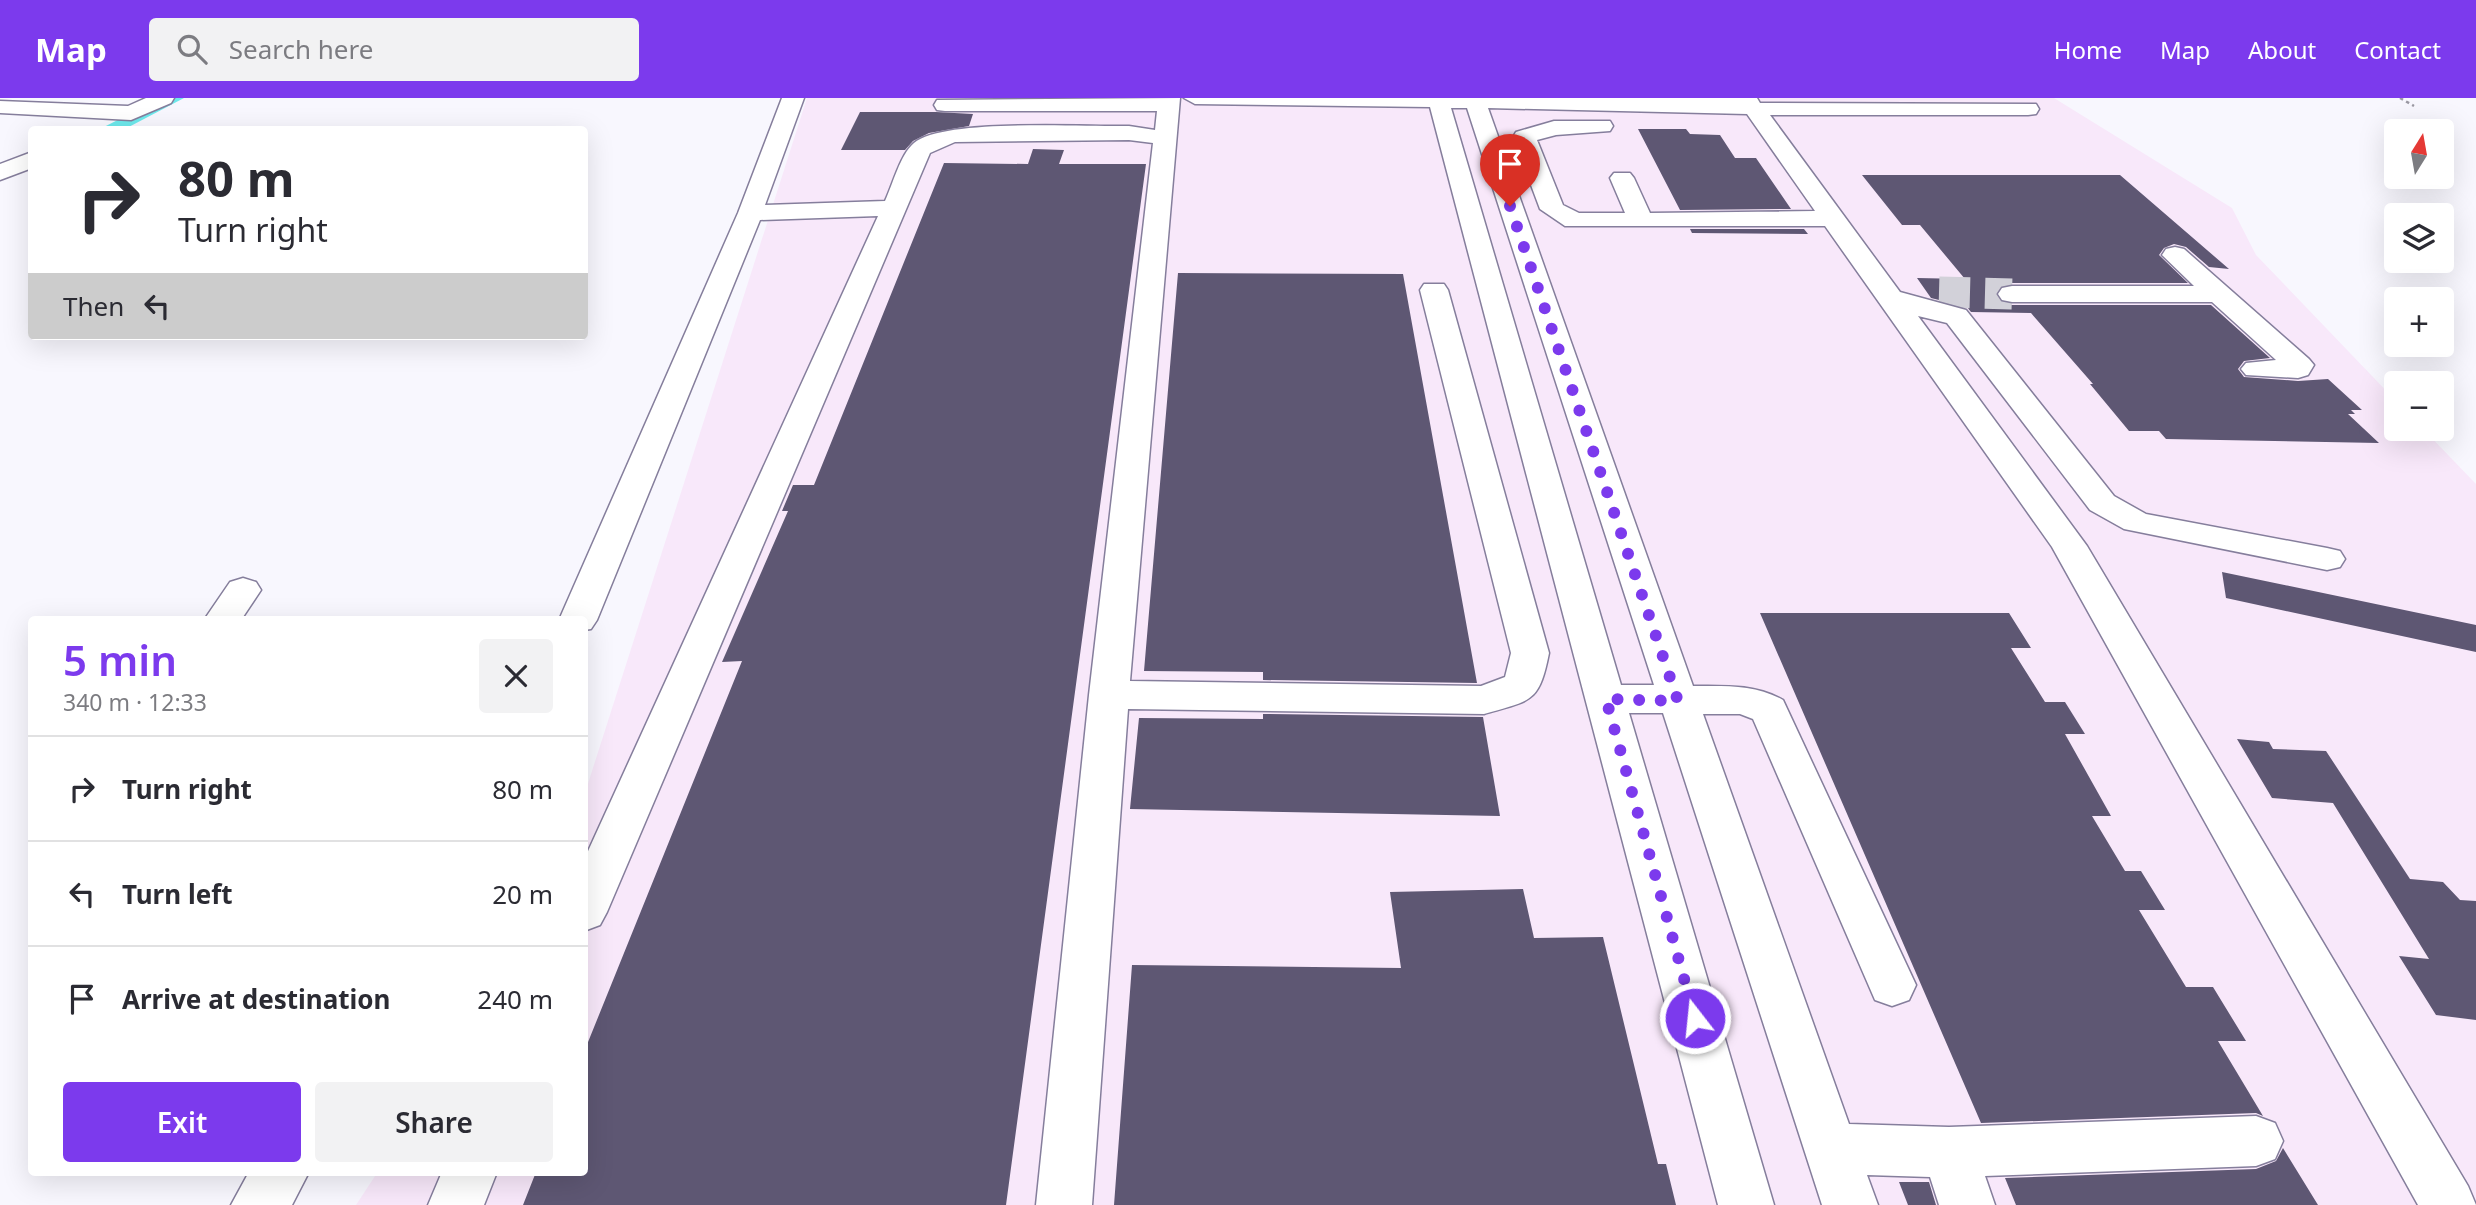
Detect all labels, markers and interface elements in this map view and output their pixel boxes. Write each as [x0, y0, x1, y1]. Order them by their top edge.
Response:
search box [149, 18, 639, 81]
text: Map [35, 27, 107, 72]
icon: search [173, 30, 211, 68]
text: Search here [229, 31, 373, 67]
text: Home [2054, 33, 2122, 66]
text: Map [2160, 33, 2210, 66]
text: About [2248, 33, 2316, 66]
text: Contact [2354, 33, 2441, 66]
north arrow [2384, 119, 2454, 189]
map controls [2384, 119, 2454, 441]
pin [1480, 134, 1540, 206]
text: 80 m [178, 145, 295, 211]
icon: arrive [1491, 145, 1529, 183]
icon: right [63, 154, 154, 245]
button: layers [2384, 203, 2454, 273]
text: Turn right [178, 208, 328, 251]
icon: left [138, 287, 176, 325]
button: + [2384, 287, 2454, 357]
text: Then [63, 288, 124, 324]
button: − [2384, 371, 2454, 441]
text: 5 min [63, 631, 177, 688]
button: close [479, 639, 553, 713]
text: 340 m · 12:33 [63, 686, 207, 718]
icon: right [63, 770, 101, 808]
text: Turn right [122, 771, 252, 807]
text: 80 m [492, 771, 553, 807]
icon: left [63, 875, 101, 913]
text: Turn left [122, 876, 233, 912]
text: 20 m [492, 876, 553, 912]
icon: arrive [63, 980, 101, 1018]
text: Arrive at destination [122, 981, 391, 1017]
text: 240 m [477, 981, 553, 1017]
position arrow [1658, 981, 1732, 1055]
button: Exit [63, 1082, 301, 1162]
button: Share [315, 1082, 553, 1162]

